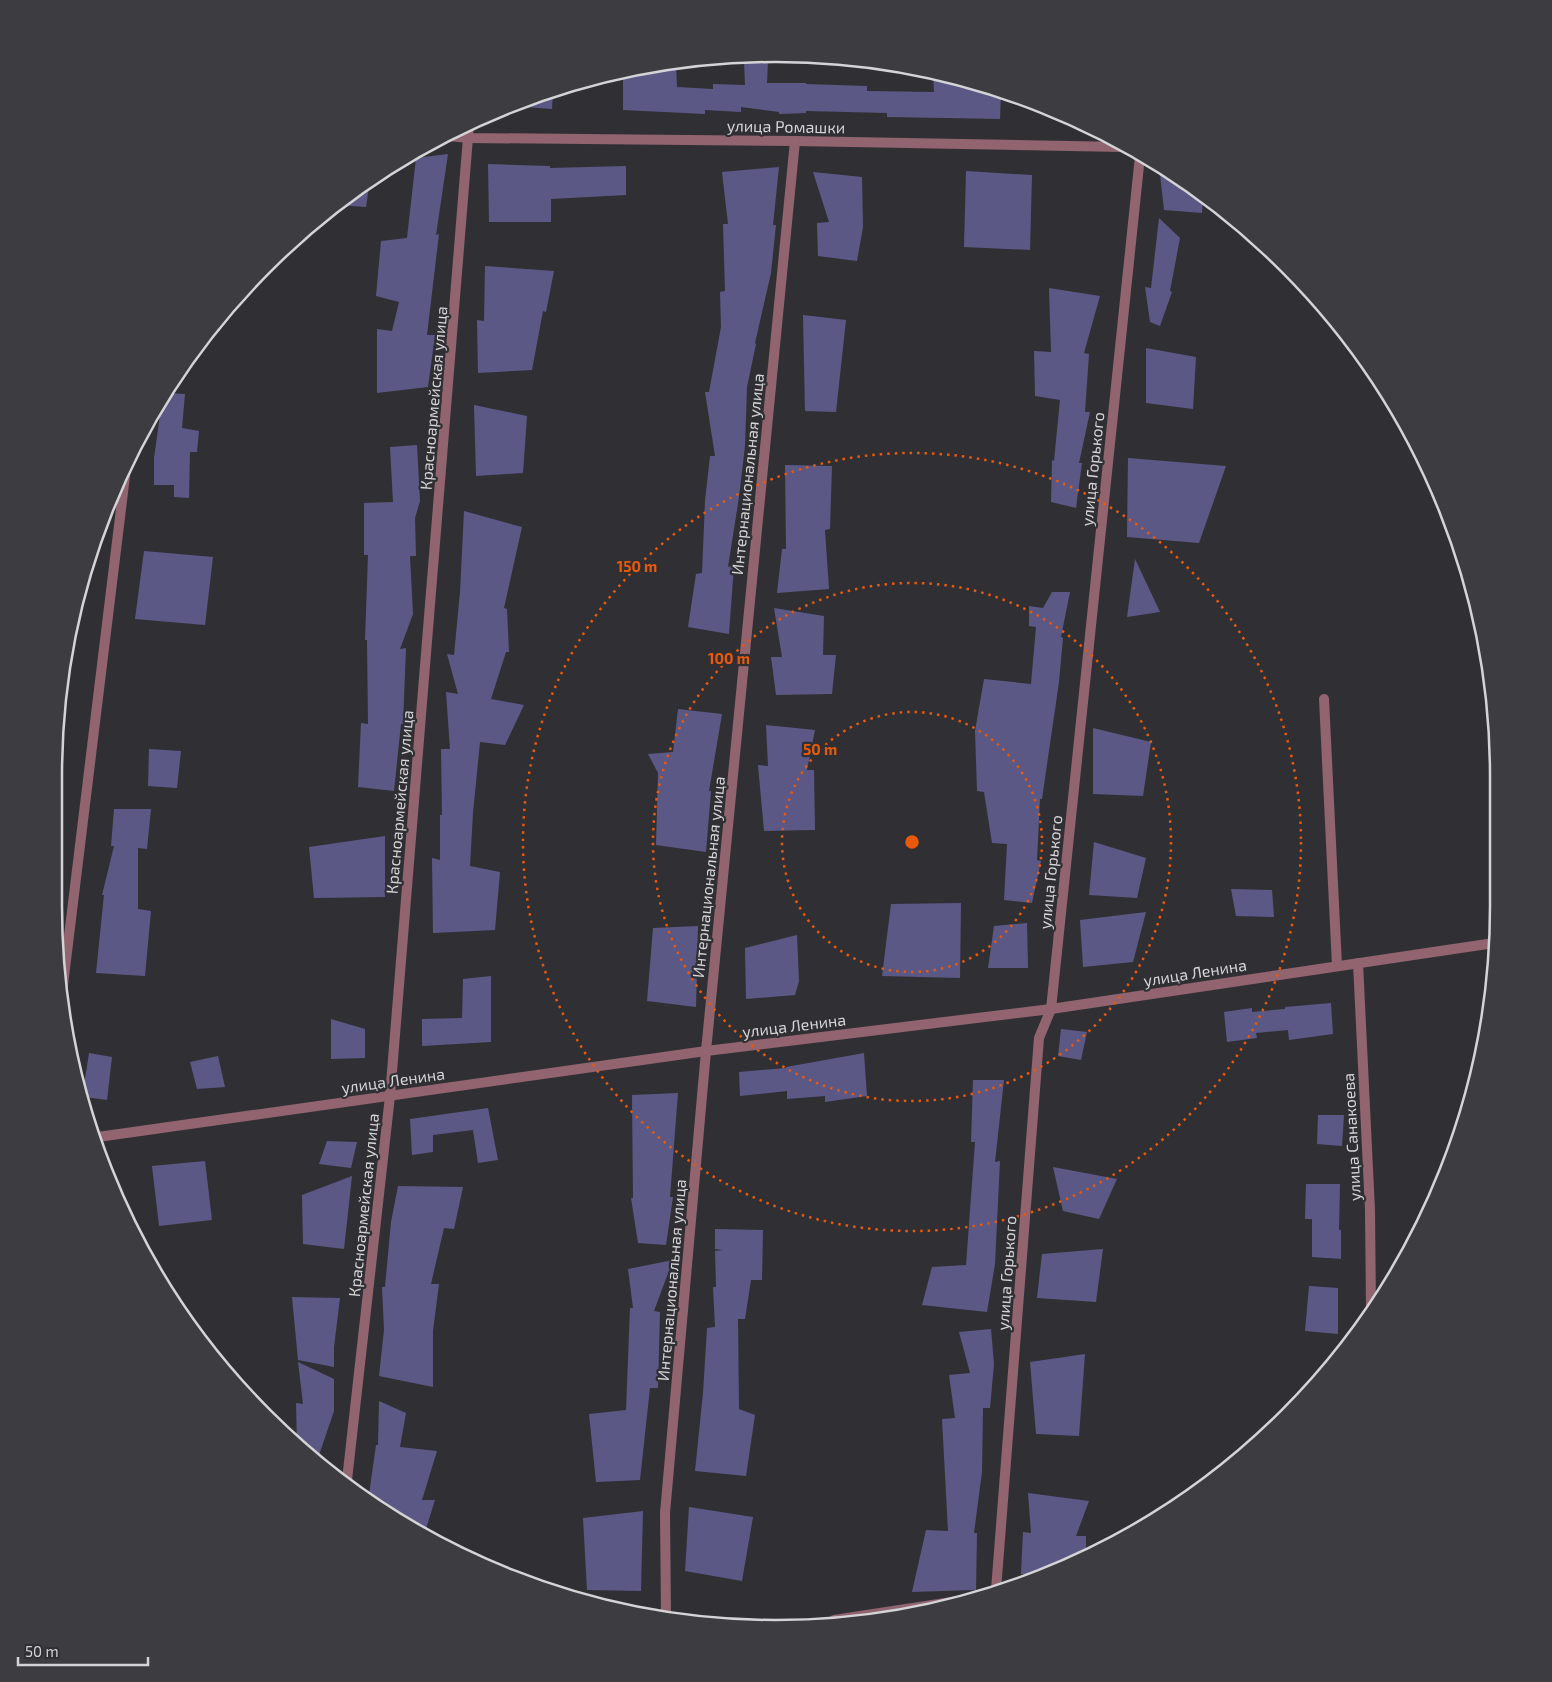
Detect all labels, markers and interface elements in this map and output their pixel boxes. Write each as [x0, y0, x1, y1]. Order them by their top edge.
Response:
street label: улица Ромашки [727, 115, 845, 138]
street label: Красноармейская улица [415, 305, 451, 491]
street label: Интернациональная улица [727, 372, 768, 576]
street label: улица Горького [1077, 411, 1108, 527]
text: 150 m [617, 557, 657, 575]
text: 100 m [708, 649, 750, 667]
street label: Красноармейская улица [381, 709, 417, 895]
text: 50 m [803, 740, 837, 758]
street label: Интернациональная улица [688, 775, 729, 979]
street label: улица Горького [1035, 814, 1066, 930]
centre of rings [903, 833, 921, 851]
street label: улица Ленина [1142, 954, 1248, 991]
street label: улица Ленина [741, 1009, 847, 1042]
street label: улица Ленина [340, 1063, 446, 1098]
street label: улица Санакоева [1338, 1072, 1365, 1202]
street label: Красноармейская улица [344, 1112, 383, 1298]
street label: Интернациональная улица [653, 1178, 690, 1382]
street label: улица Горького [993, 1215, 1020, 1331]
scale bar [18, 1634, 148, 1666]
text: 50 m [25, 1642, 59, 1660]

